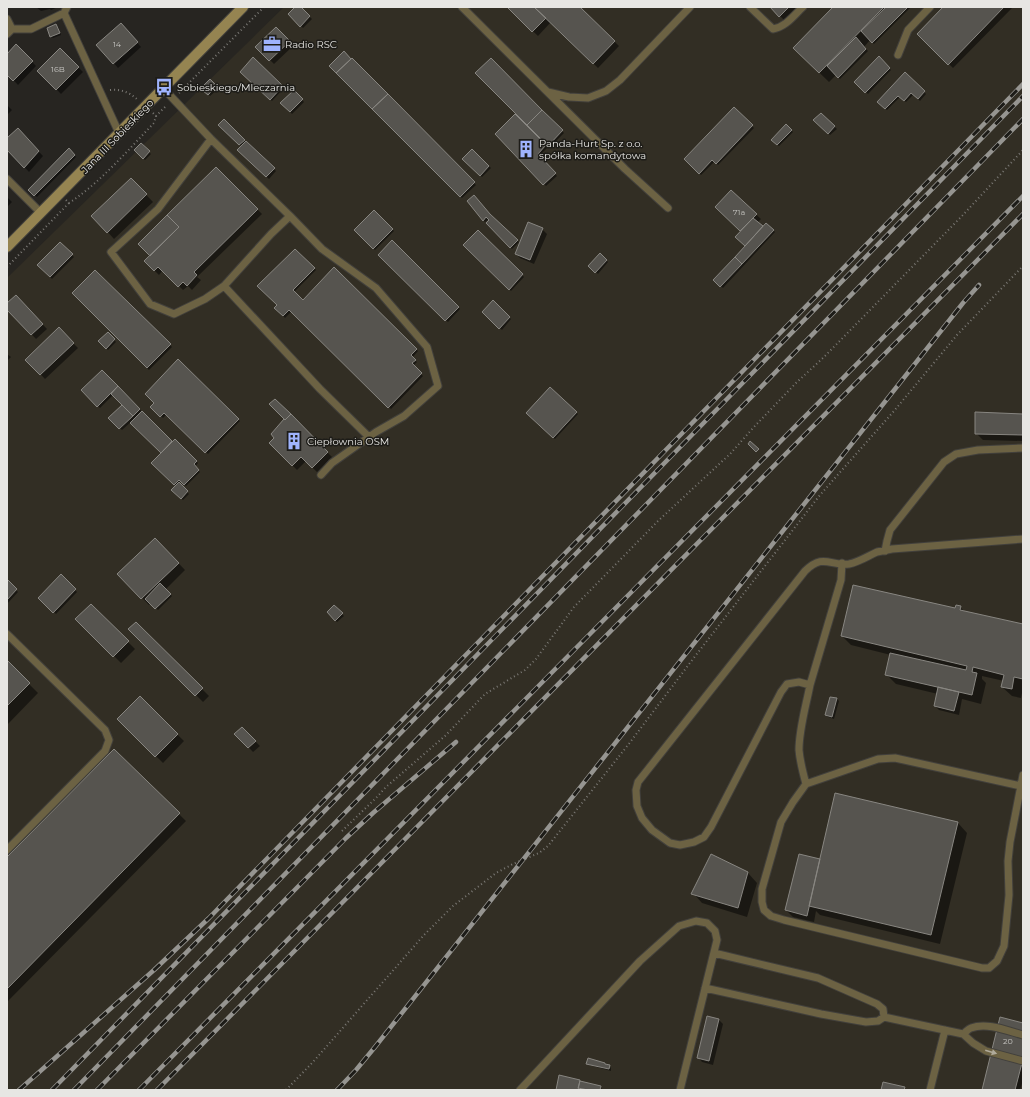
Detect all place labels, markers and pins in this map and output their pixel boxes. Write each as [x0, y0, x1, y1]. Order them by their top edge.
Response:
office icon: Radio RSC [262, 34, 282, 54]
place label: Radio RSC [285, 38, 337, 51]
bus stop icon: Sobieskiego/Mleczarnia [154, 77, 174, 97]
place label: Sobieskiego/Mleczarnia [177, 81, 295, 94]
place label: Panda-Hurt Sp. z o.o. spółka komandytowa [539, 137, 646, 162]
building icon: Panda-Hurt Sp. z o.o. spółka komandytowa [516, 139, 536, 159]
building icon: Ciepłownia OSM [284, 431, 304, 451]
place label: Ciepłownia OSM [307, 435, 389, 448]

